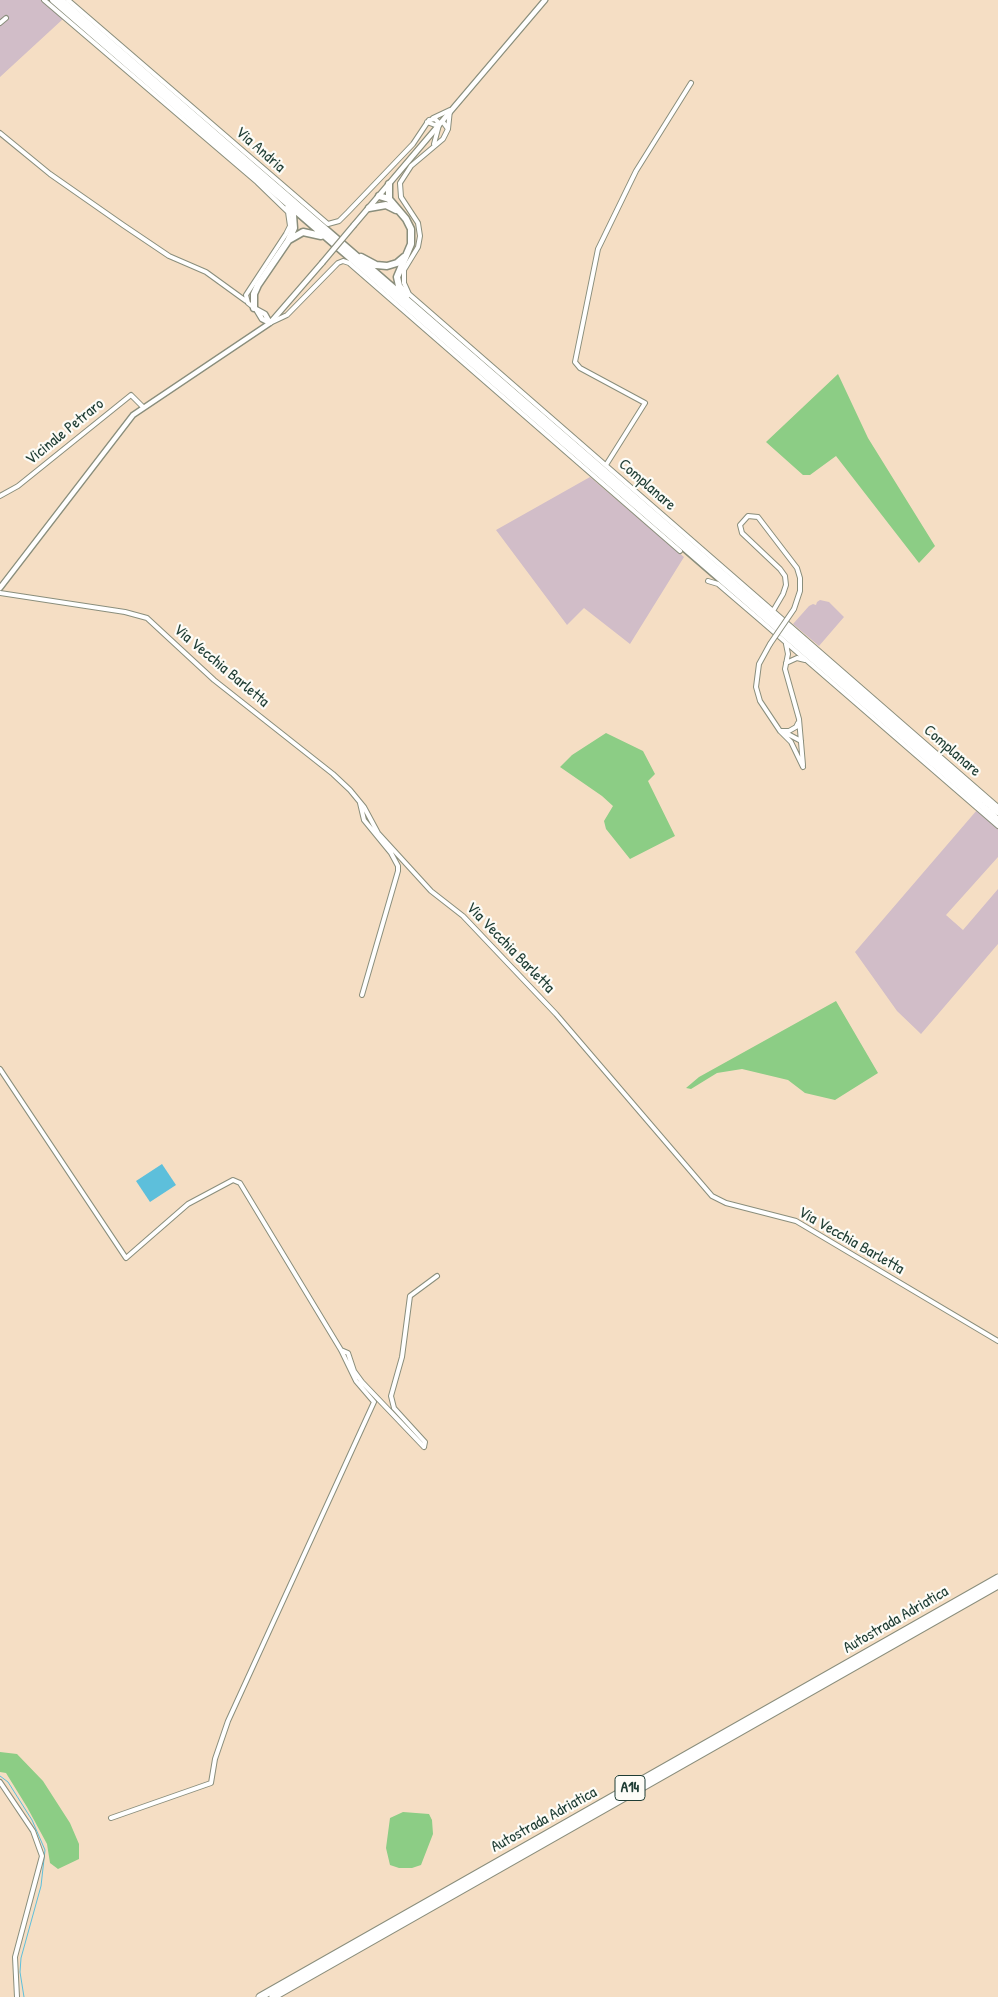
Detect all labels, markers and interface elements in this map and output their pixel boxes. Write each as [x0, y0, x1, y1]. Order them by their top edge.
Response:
street label: Via Andria [231, 123, 289, 177]
street label: Vicinale Petraro [22, 395, 108, 469]
street label: Complanare [614, 455, 680, 515]
street label: Via Vecchia Barletta [169, 620, 273, 712]
street label: Complanare [919, 721, 985, 781]
street label: Via Vecchia Barletta [462, 899, 558, 997]
street label: Via Vecchia Barletta [795, 1203, 907, 1279]
street label: Autostrada Adriatica [840, 1582, 952, 1658]
road number: A14 [615, 1776, 645, 1800]
street label: Autostrada Adriatica [488, 1783, 600, 1857]

